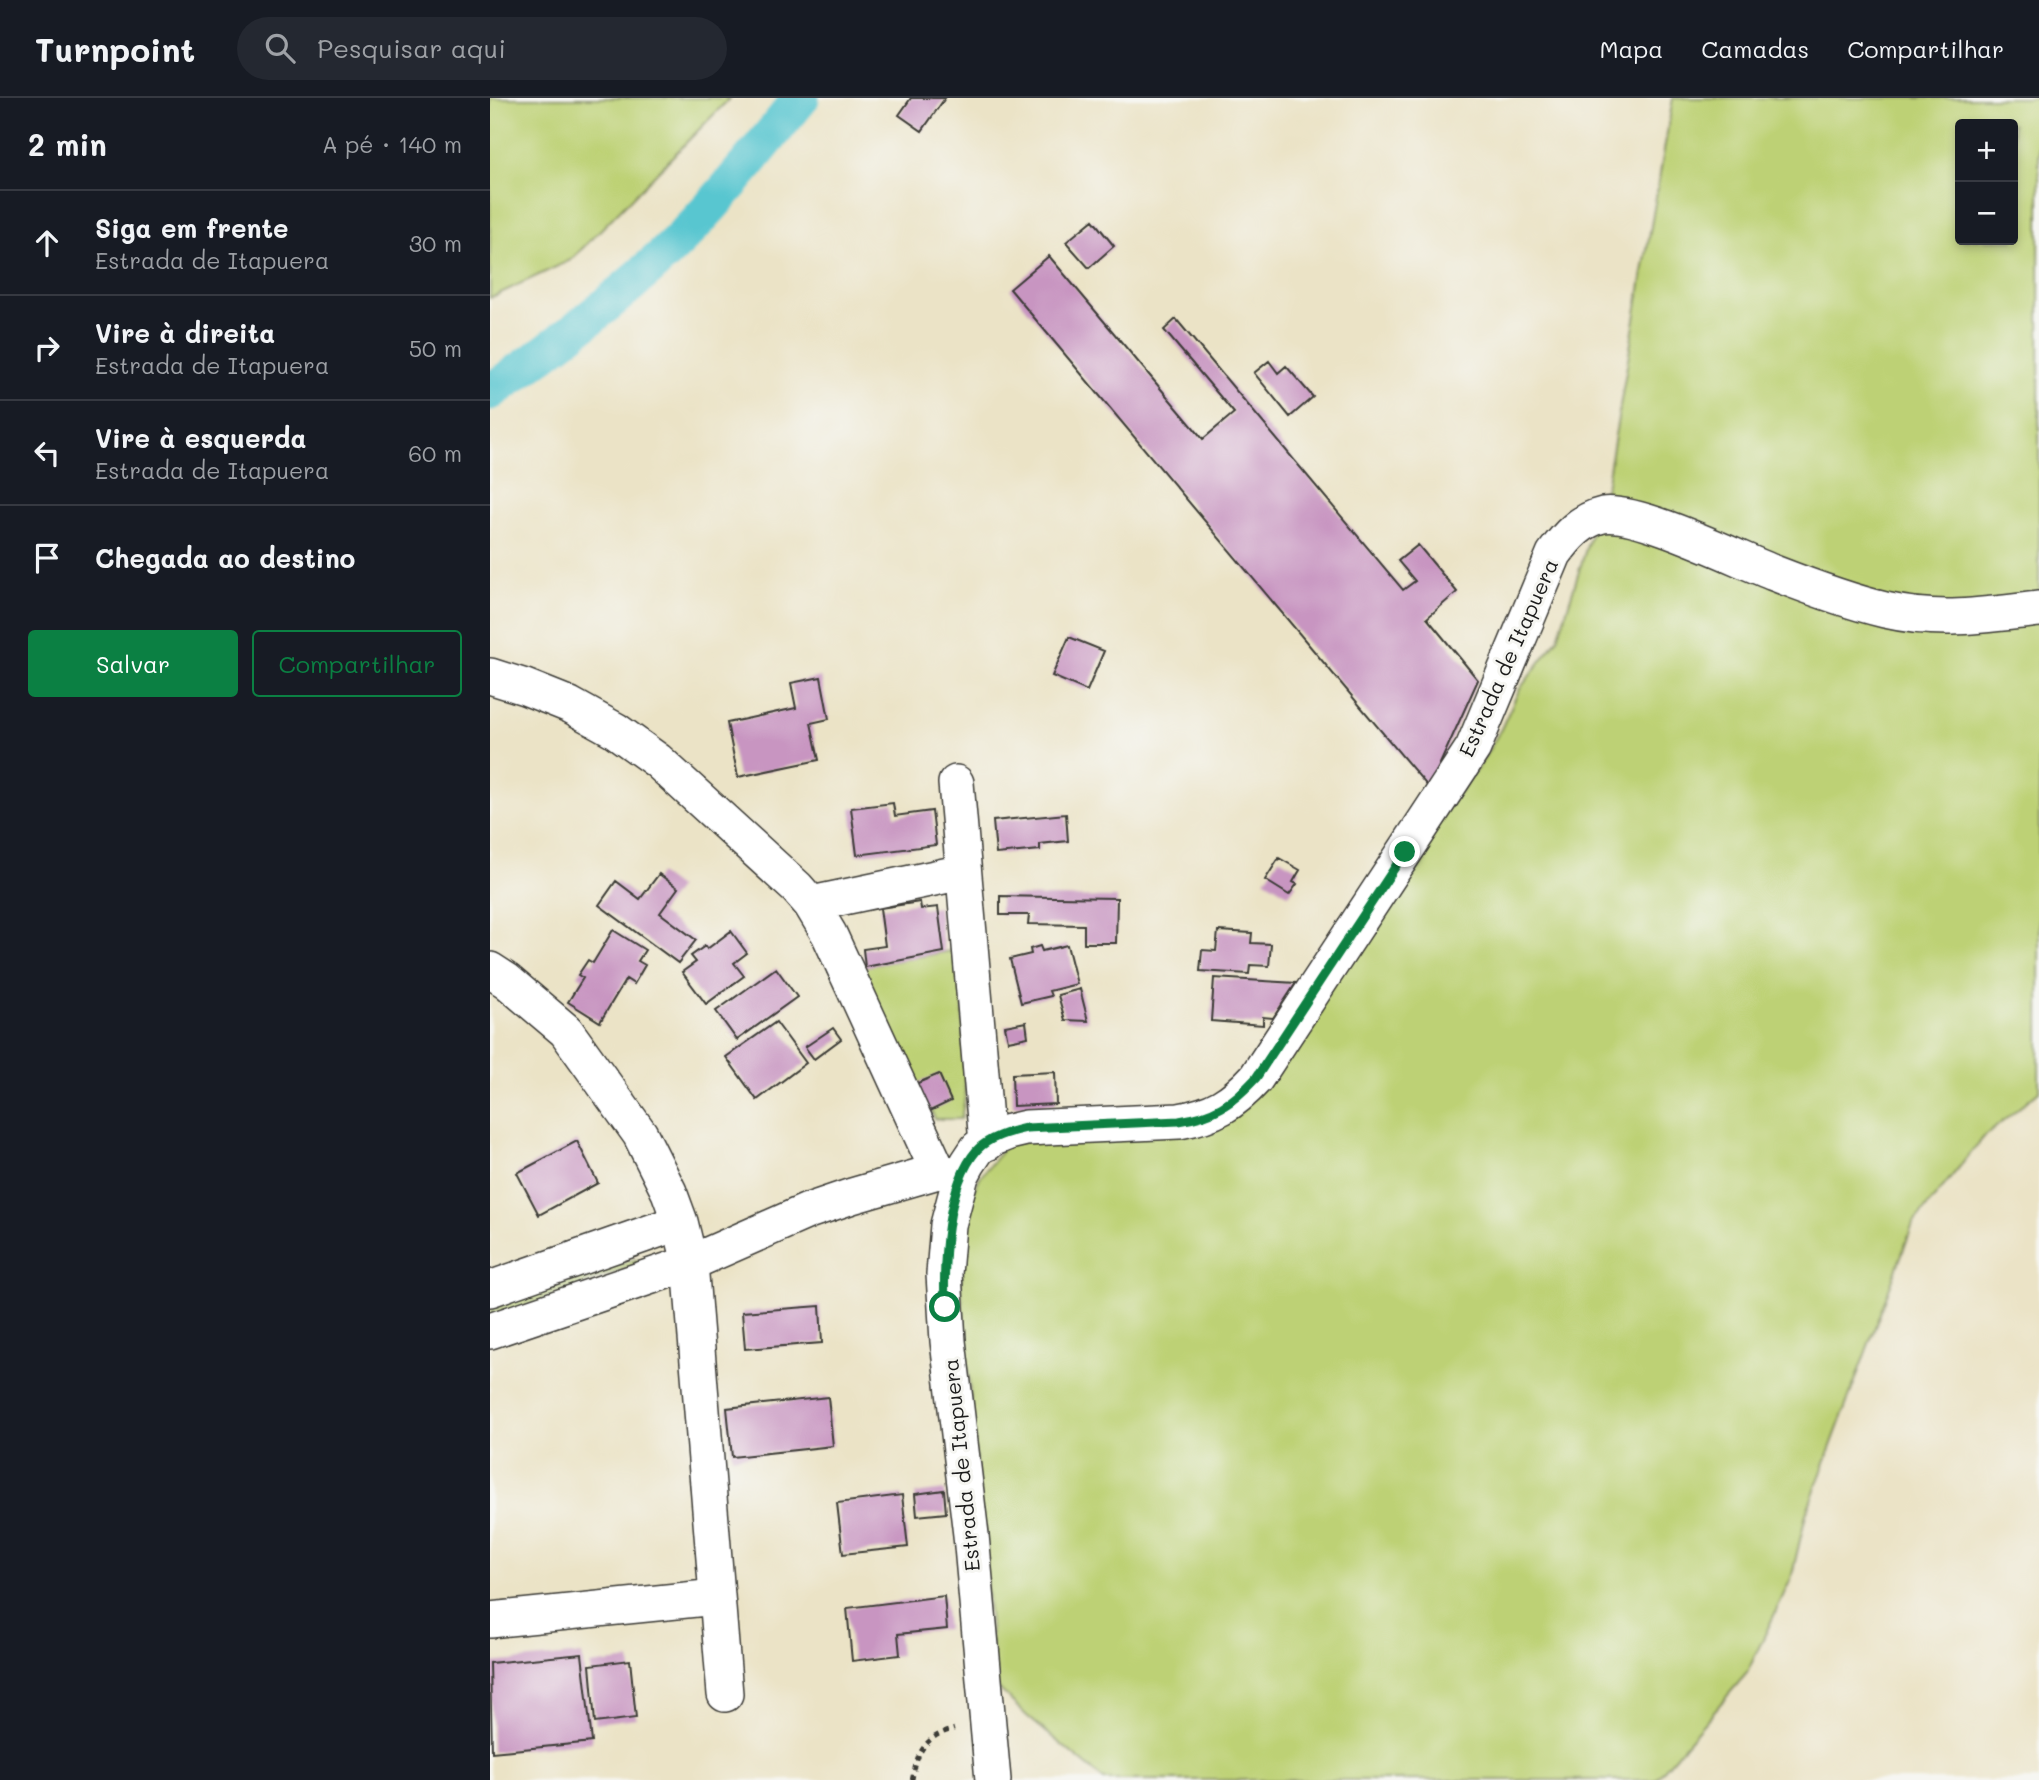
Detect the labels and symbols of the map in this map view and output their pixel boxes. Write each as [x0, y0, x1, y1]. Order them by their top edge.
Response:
street label: Estrada de Itapuera [1452, 554, 1563, 761]
route end [1389, 836, 1420, 867]
route start [929, 1291, 960, 1322]
street label: Estrada de Itapuera [936, 1357, 985, 1573]

